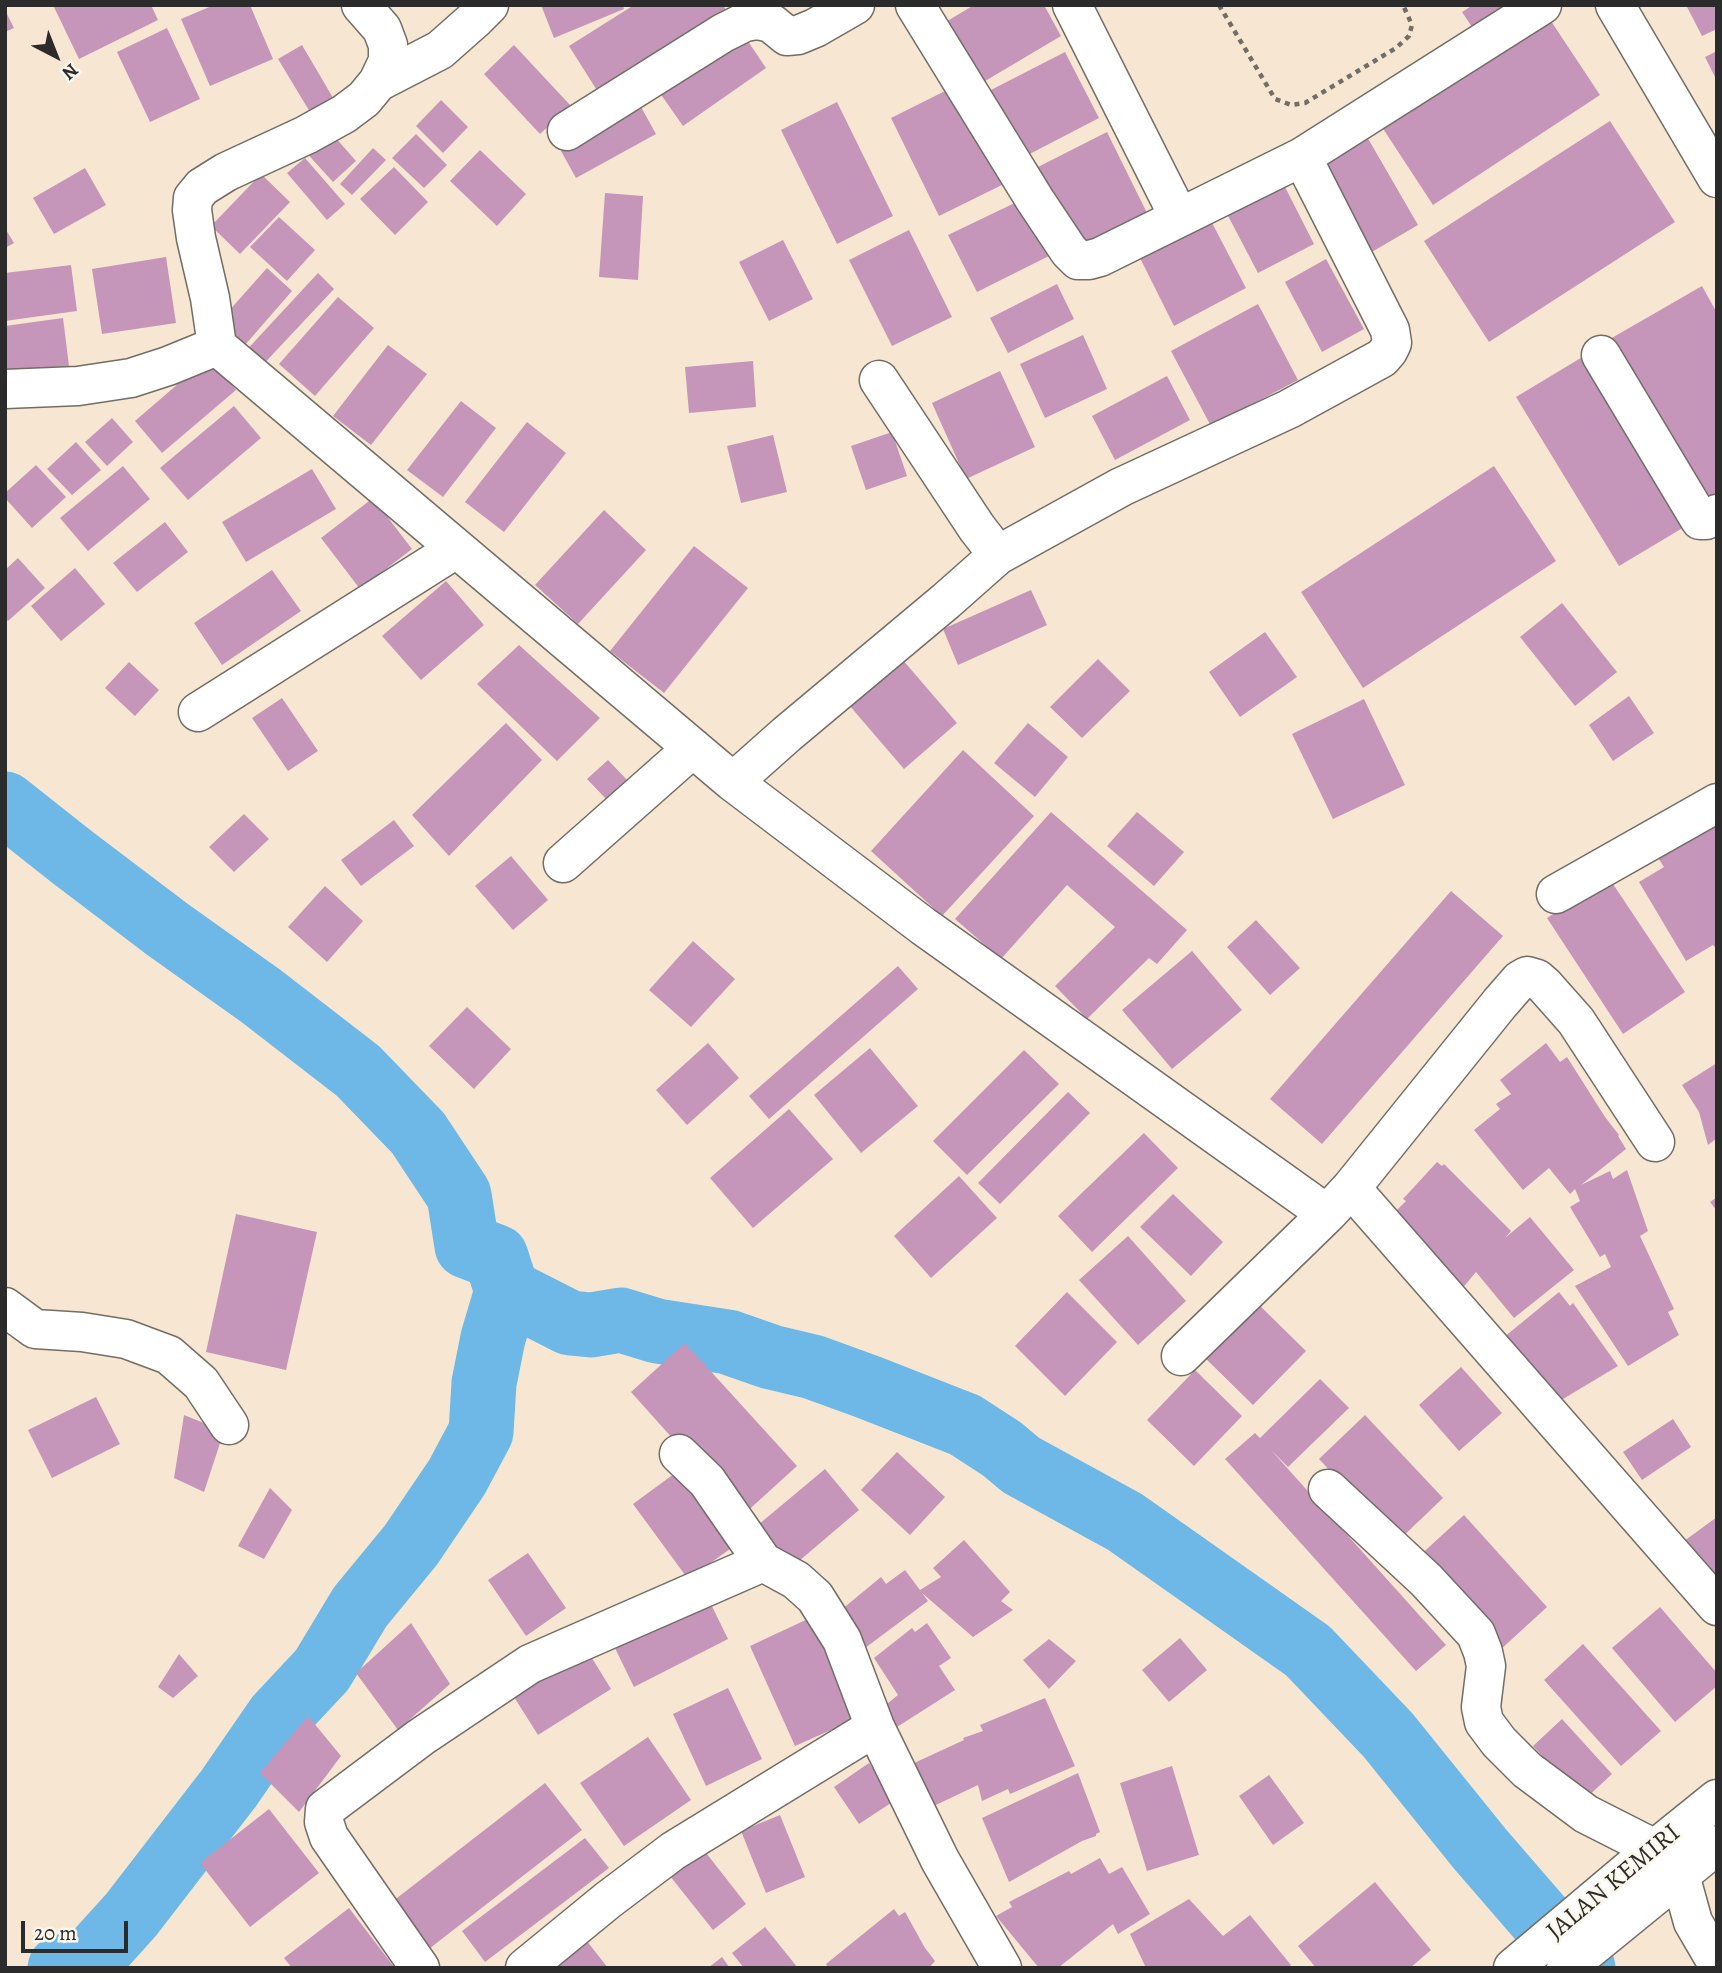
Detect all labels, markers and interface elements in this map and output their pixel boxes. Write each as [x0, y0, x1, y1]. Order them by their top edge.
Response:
north arrow [21, 21, 91, 91]
text: N [56, 57, 84, 86]
street label: JALAN KEMIRI [1541, 1818, 1687, 1948]
scale bar [24, 1906, 131, 1950]
text: 20 m [34, 1919, 77, 1947]

